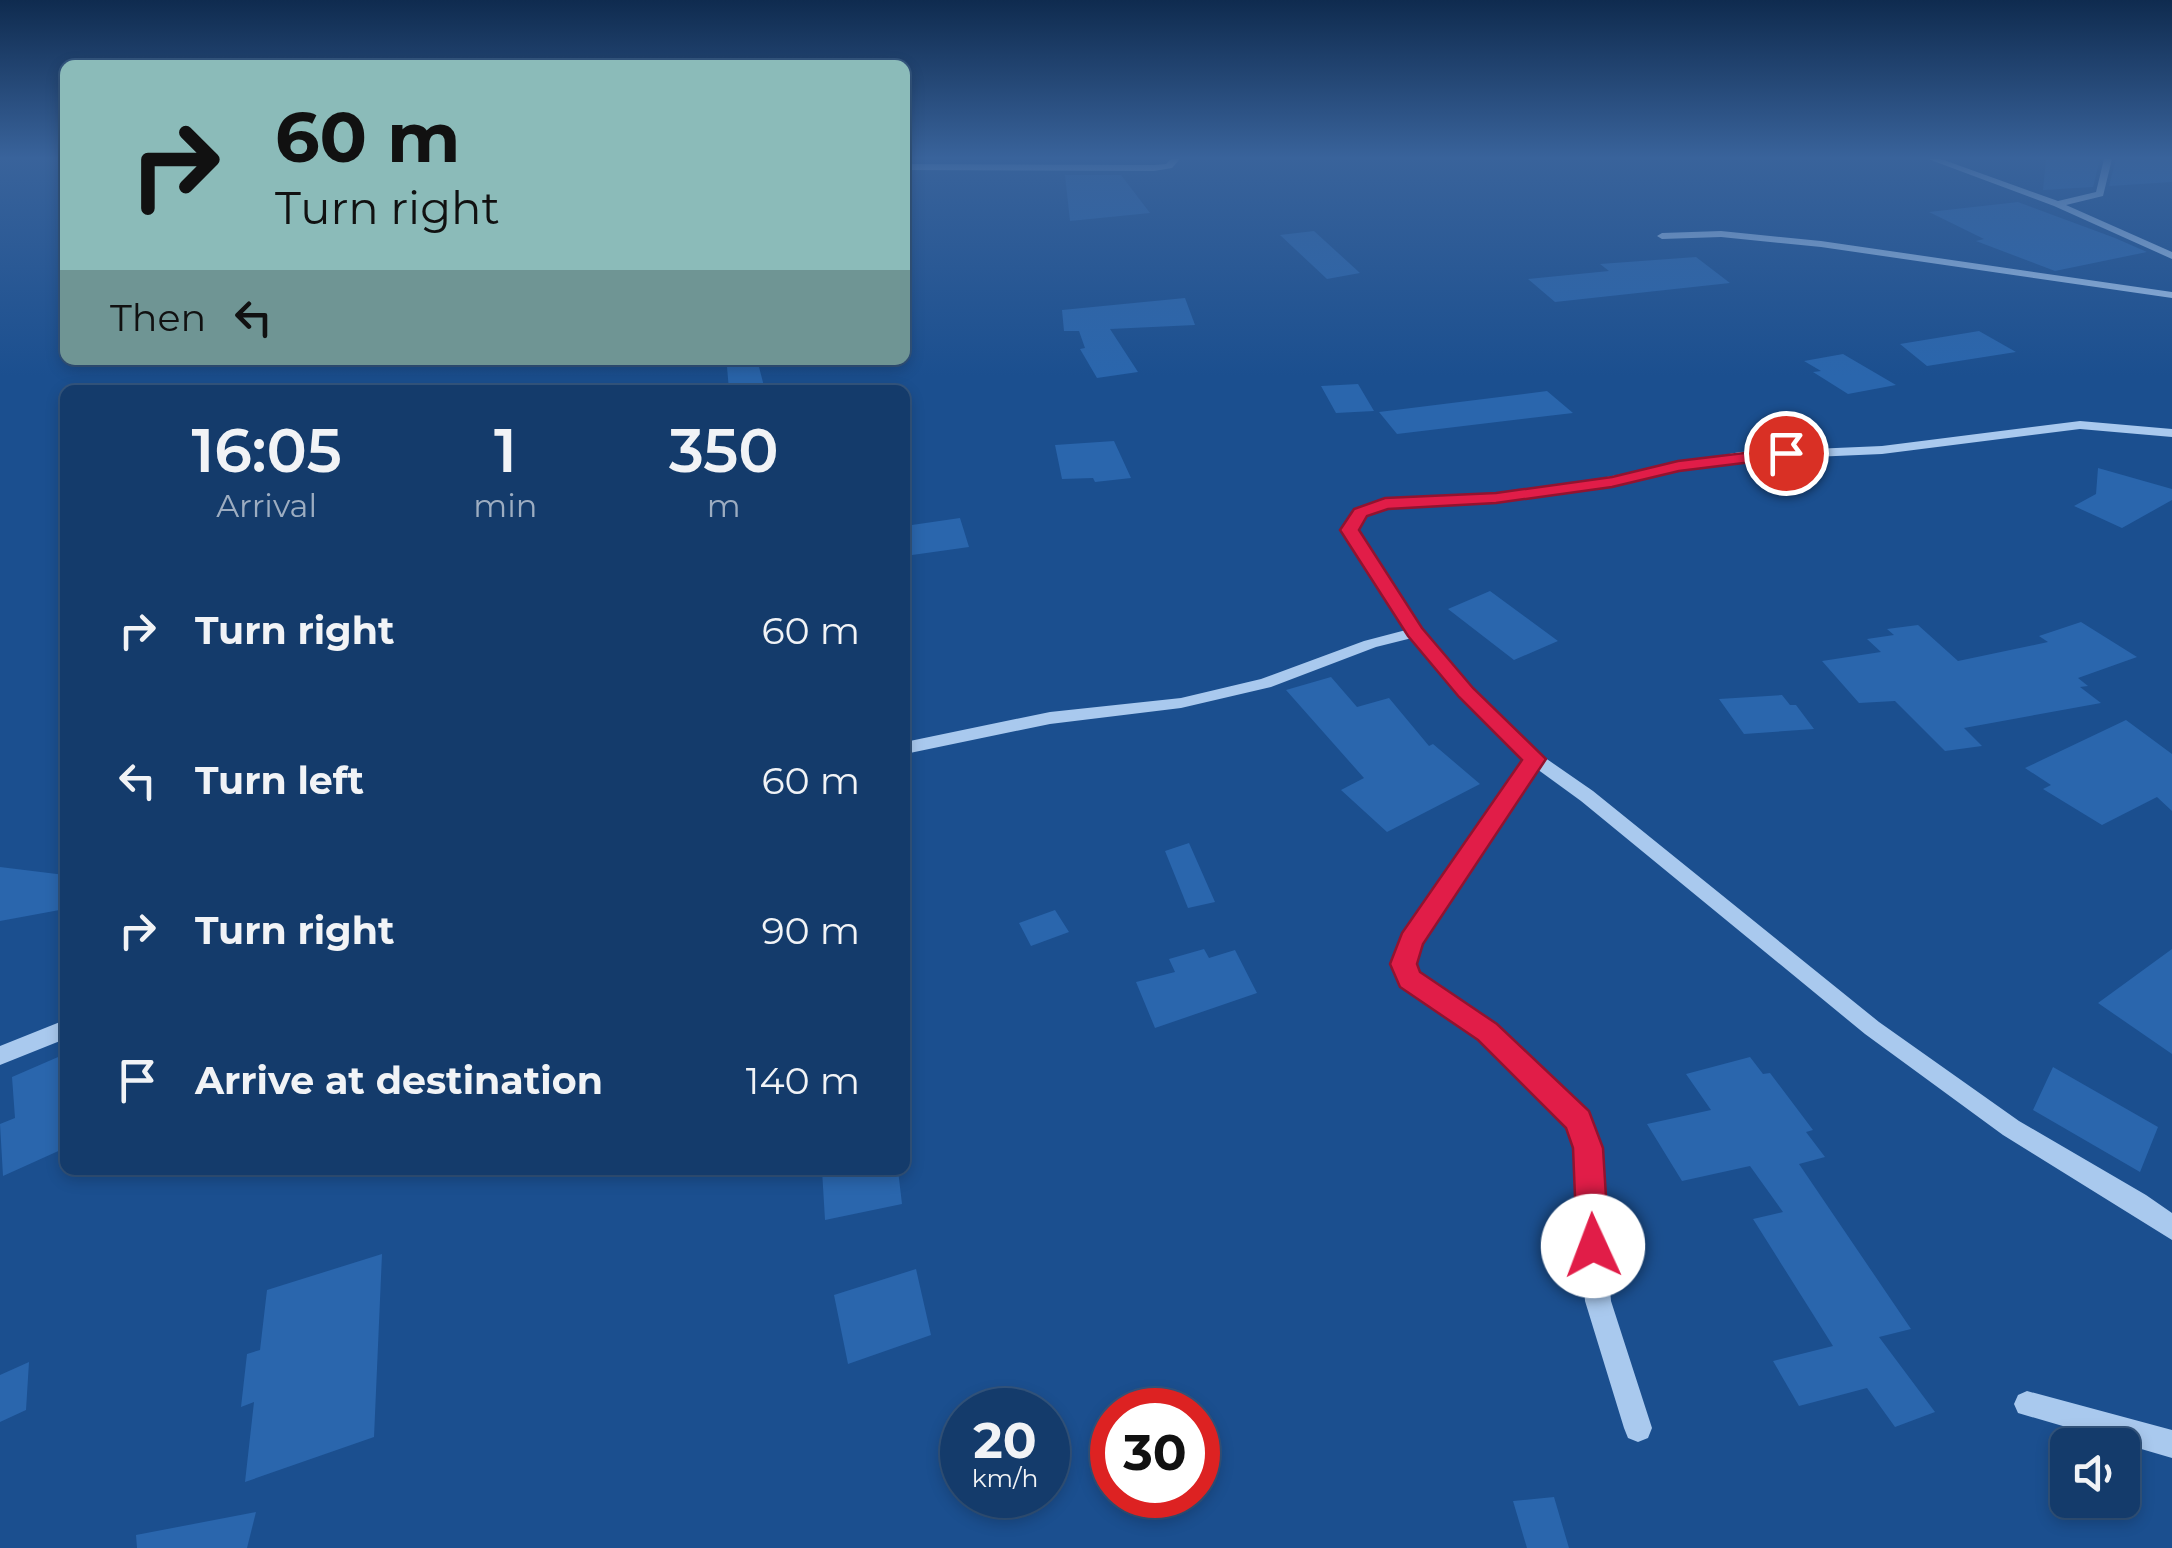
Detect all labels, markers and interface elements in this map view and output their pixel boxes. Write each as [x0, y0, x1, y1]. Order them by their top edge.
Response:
text: 60 m [275, 94, 460, 180]
icon: right [110, 100, 240, 230]
text: Turn right [275, 180, 500, 235]
icon: left [226, 290, 281, 345]
text: Then [110, 294, 206, 341]
pin [1744, 411, 1829, 496]
text: 16:05 [191, 414, 342, 487]
text: 1 [494, 414, 517, 487]
text: 350 [669, 414, 779, 487]
icon: arrive [1759, 426, 1814, 481]
text: Arrival [216, 486, 317, 525]
text: min [473, 486, 538, 525]
text: m [707, 486, 741, 525]
icon: right [110, 603, 165, 658]
text: Turn right [195, 607, 394, 654]
text: 60 m [761, 607, 860, 654]
icon: left [110, 753, 165, 808]
text: Turn left [195, 757, 364, 804]
text: 60 m [761, 757, 860, 804]
icon: right [110, 903, 165, 958]
text: Turn right [195, 907, 394, 954]
text: 90 m [761, 907, 860, 954]
icon: arrive [110, 1053, 165, 1108]
text: Arrive at destination [195, 1057, 603, 1104]
text: 140 m [746, 1057, 860, 1104]
position arrow [1541, 1194, 1645, 1298]
speed limit sign: 30 [1090, 1388, 1220, 1518]
text: 20 [973, 1410, 1037, 1471]
map controls [2050, 1428, 2140, 1518]
button: sound [2050, 1428, 2140, 1518]
text: km/h [972, 1463, 1038, 1493]

